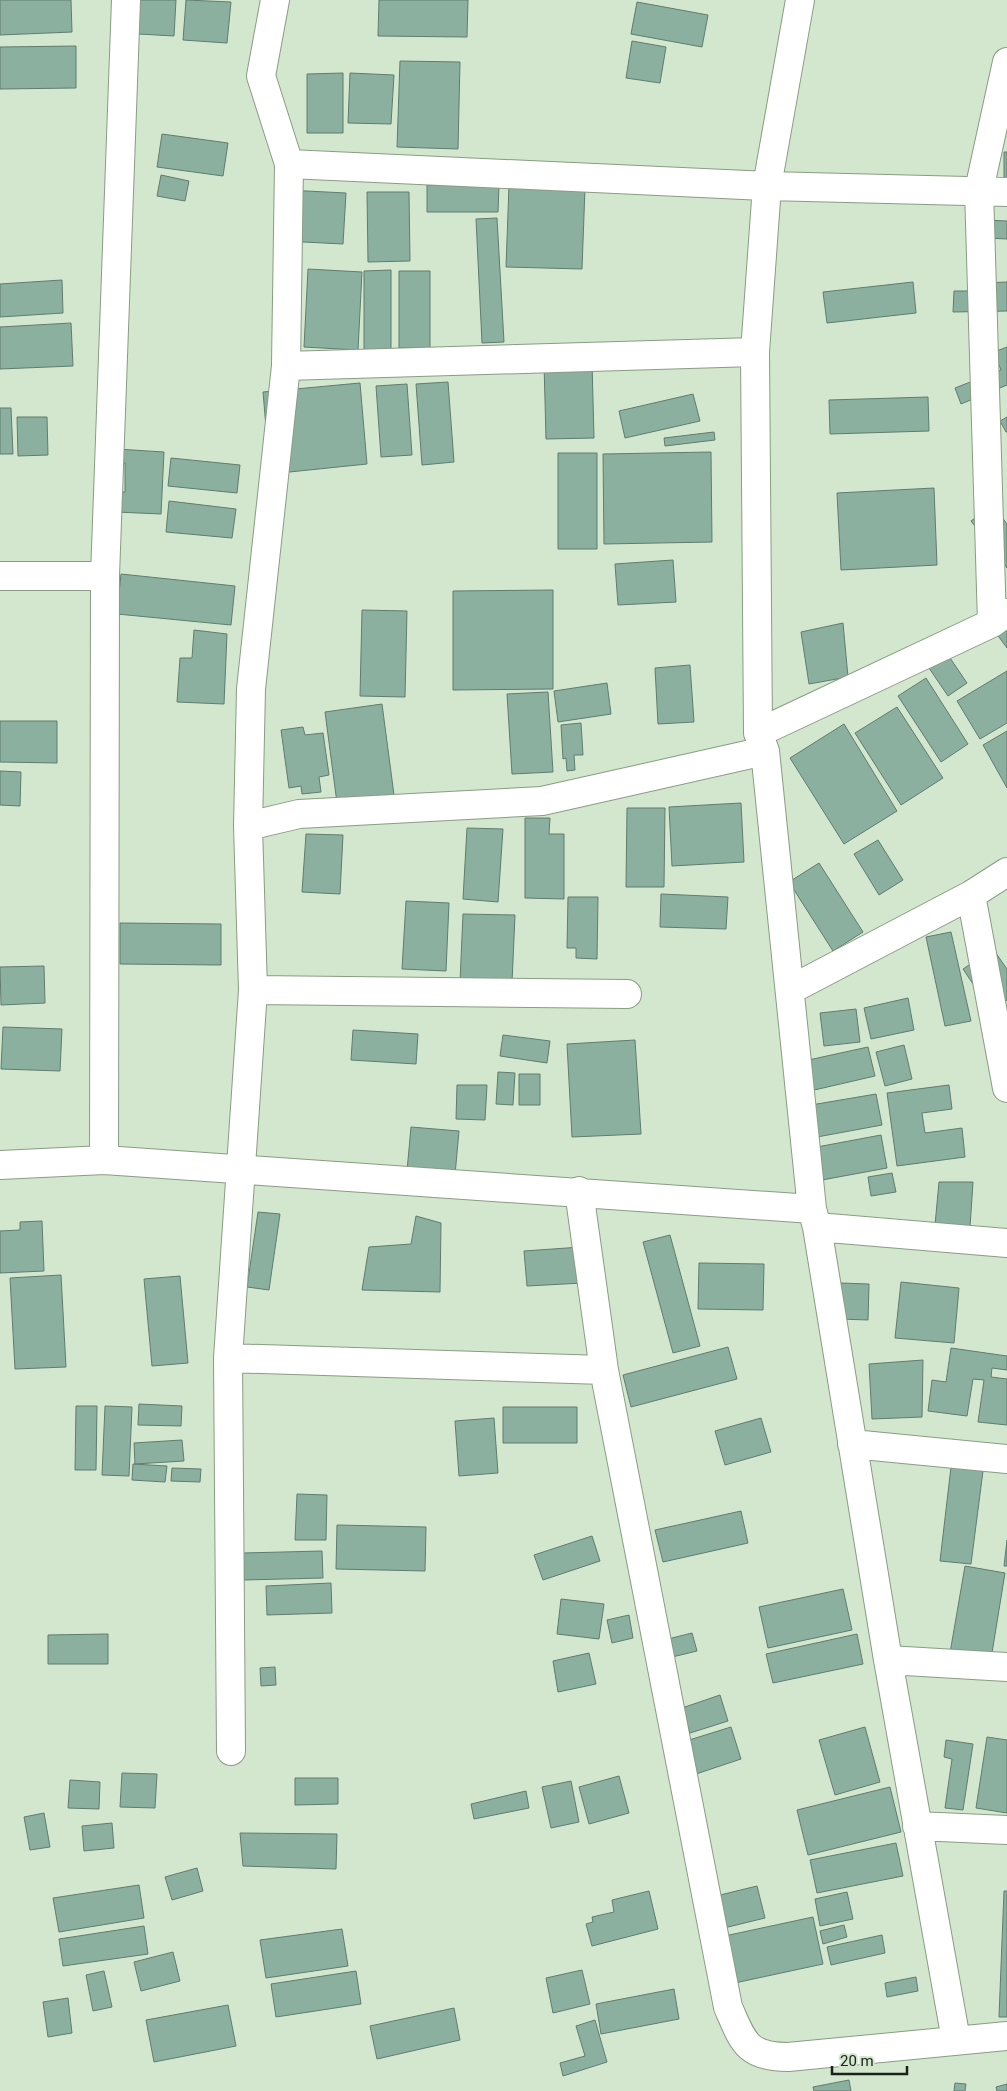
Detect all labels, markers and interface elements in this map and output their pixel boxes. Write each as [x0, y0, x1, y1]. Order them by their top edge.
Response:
scale bar [832, 2044, 907, 2076]
text: 20 m [840, 2052, 874, 2070]

